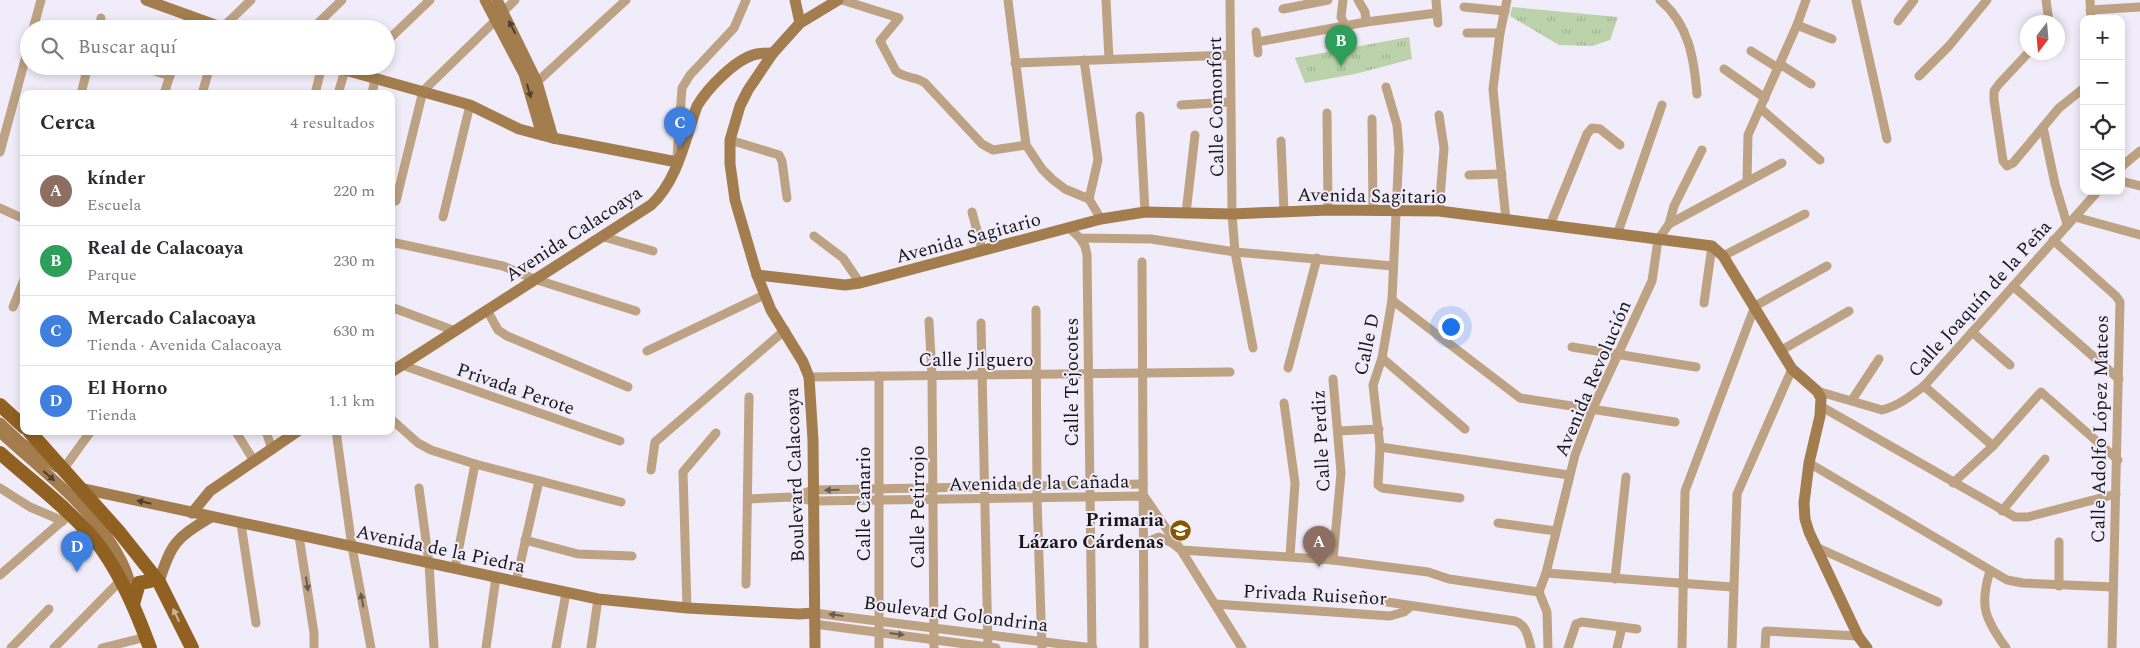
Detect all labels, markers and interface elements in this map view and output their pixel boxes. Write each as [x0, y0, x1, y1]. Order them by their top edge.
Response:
north arrow [2020, 15, 2065, 60]
map controls [2080, 15, 2125, 195]
button: + [2080, 15, 2125, 60]
search box [20, 20, 395, 75]
one-way arrow [507, 20, 515, 34]
pin: B [1325, 25, 1357, 66]
text: Buscar aquí [78, 33, 177, 62]
icon: search [38, 34, 66, 62]
street label: Calle Comonfort [1201, 36, 1232, 178]
button: − [2080, 60, 2125, 105]
one-way arrow [526, 83, 534, 98]
button: locate [2080, 105, 2125, 150]
text: Cerca [40, 107, 95, 139]
pin: C [664, 107, 696, 148]
text: 4 resultados [290, 111, 375, 135]
button: layers [2080, 150, 2125, 195]
text: kínder [87, 164, 145, 193]
text: A [50, 179, 62, 203]
text: 220 m [333, 179, 375, 203]
street label: Avenida Calacoaya [500, 179, 649, 290]
street label: Avenida Sagitario [1297, 181, 1447, 212]
text: Escuela [87, 193, 141, 217]
street label: Avenida Sagitario [893, 205, 1044, 272]
street label: Calle Joaquín de la Peña [1901, 213, 2059, 384]
text: Real de Calacoaya [87, 234, 243, 263]
text: B [50, 249, 62, 273]
text: 230 m [333, 249, 375, 273]
text: Parque [87, 263, 137, 287]
street label: Avenida Revolución [1547, 296, 1639, 461]
text: Mercado Calacoaya [87, 304, 256, 333]
street label: Calle D [1347, 311, 1388, 378]
your location [1438, 314, 1464, 340]
street label: Calle Adolfo López Mateos [2084, 315, 2117, 543]
street label: Calle Tejocotes [1058, 318, 1087, 446]
text: C [50, 319, 62, 343]
text: 630 m [333, 319, 375, 343]
text: Tienda · Avenida Calacoaya [87, 333, 282, 357]
street label: Calle Jilguero [919, 346, 1033, 375]
street label: Privada Perote [453, 356, 578, 423]
text: El Horno [87, 374, 167, 403]
street label: Boulevard Calacoaya [778, 386, 813, 563]
text: D [50, 389, 62, 413]
text: 1.1 km [328, 389, 375, 413]
street label: Calle Perdiz [1304, 389, 1339, 493]
text: Tienda [87, 403, 137, 427]
street label: Calle Petirrojo [904, 445, 933, 569]
street label: Calle Canario [850, 446, 879, 562]
street label: Avenida de la Cañada [948, 467, 1130, 500]
one-way arrow [43, 471, 56, 482]
one-way arrow [824, 486, 840, 494]
one-way arrow [136, 498, 152, 506]
place label: Primaria Lázaro Cárdenas [1018, 506, 1164, 557]
street label: Avenida de la Piedra [353, 517, 529, 582]
school or university icon: Primaria Lázaro Cárdenas [1168, 518, 1192, 542]
pin: A [1303, 526, 1335, 567]
pin: D [61, 531, 93, 572]
one-way arrow [303, 576, 311, 592]
street label: Privada Ruiseñor [1242, 577, 1388, 614]
street label: Boulevard Golondrina [862, 589, 1051, 640]
one-way arrow [358, 592, 366, 608]
one-way arrow [172, 608, 180, 622]
one-way arrow [828, 611, 844, 619]
one-way arrow [890, 630, 906, 638]

